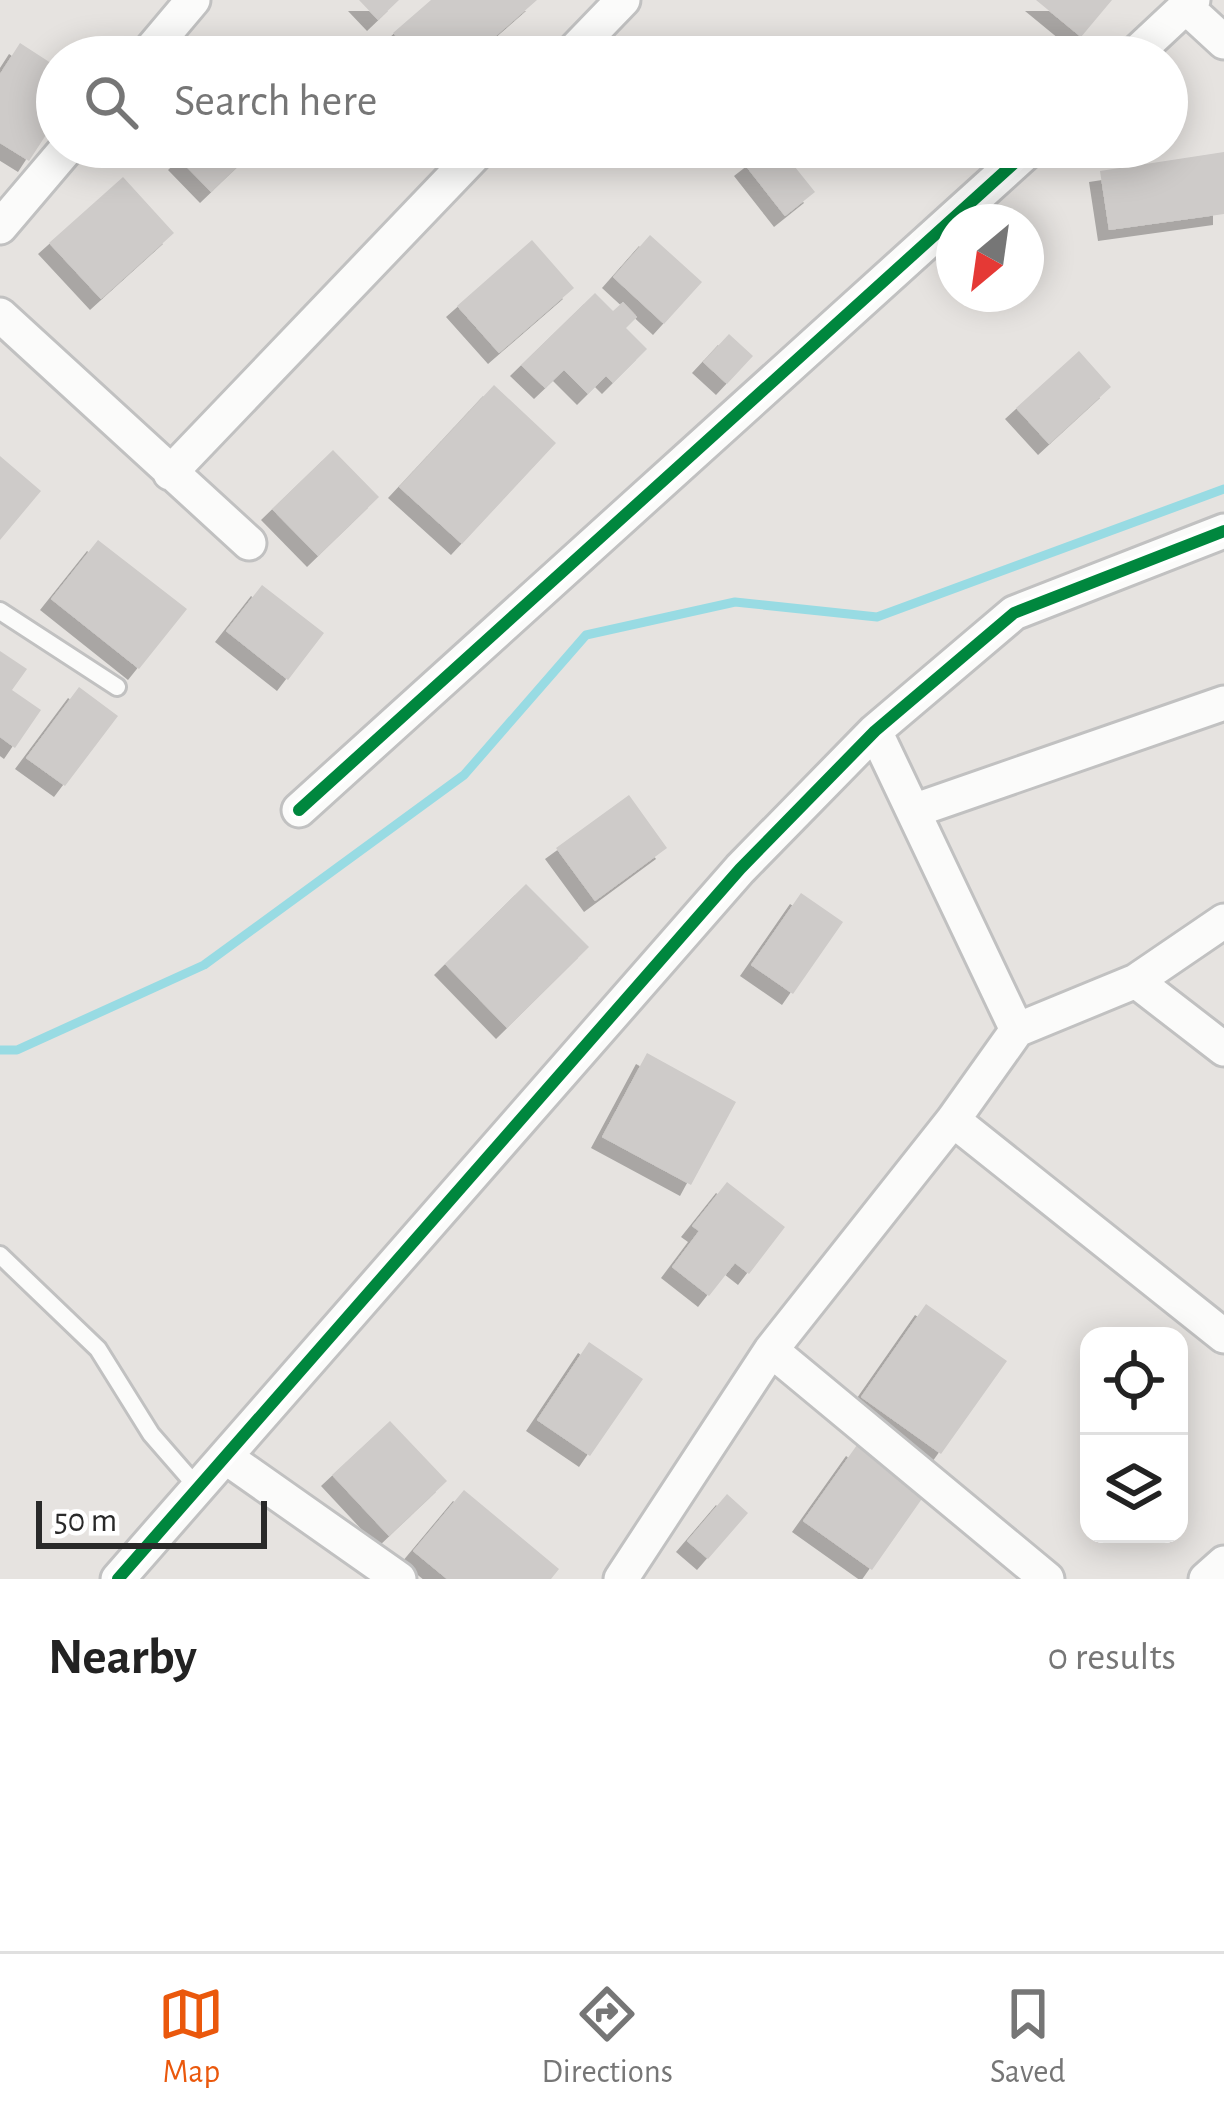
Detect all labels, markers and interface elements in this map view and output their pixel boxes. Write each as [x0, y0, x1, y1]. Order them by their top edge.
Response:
search box [36, 36, 1188, 168]
icon: search [78, 69, 144, 135]
text: Search here [174, 79, 377, 124]
north arrow [936, 204, 1044, 312]
map controls [1080, 1327, 1188, 1543]
button: locate [1080, 1327, 1188, 1435]
button: layers [1080, 1435, 1188, 1543]
scale bar [36, 1495, 267, 1548]
text: 50 m [54, 1505, 117, 1538]
text: Nearby [48, 1632, 197, 1683]
text: 0 results [1048, 1638, 1176, 1677]
tab: Map [158, 1981, 224, 2093]
tab: Directions [541, 1981, 673, 2093]
tab: Saved [990, 1981, 1065, 2093]

